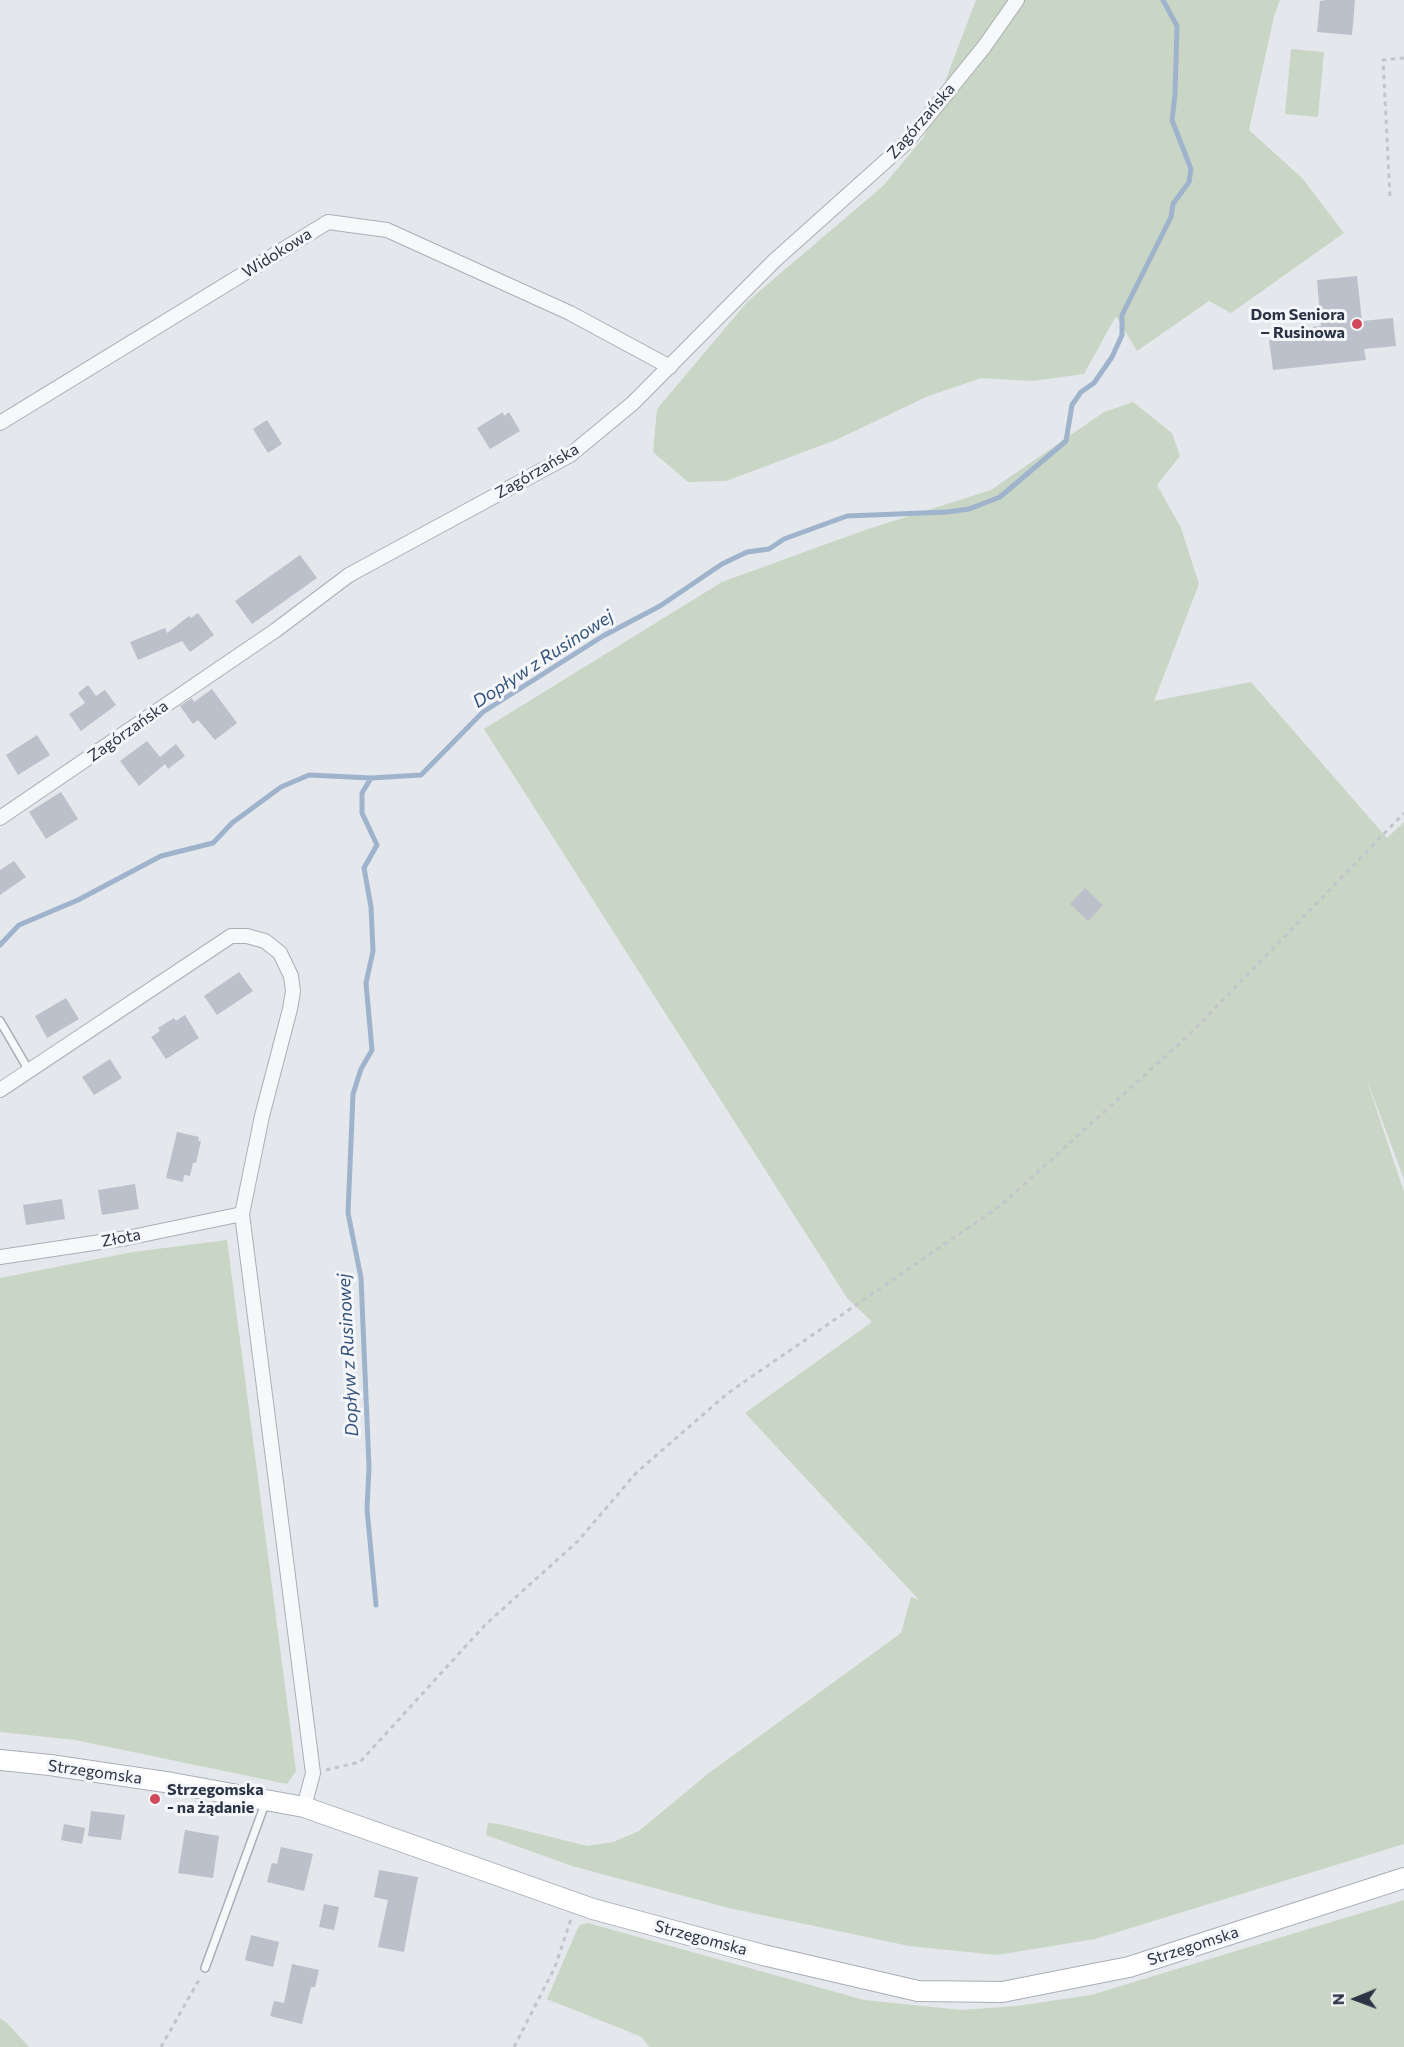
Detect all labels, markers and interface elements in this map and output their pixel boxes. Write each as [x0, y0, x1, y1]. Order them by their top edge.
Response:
street label: Zagórzańska [883, 79, 959, 163]
street label: Widokowa [239, 224, 315, 282]
place label: Dom Seniora – Rusinowa [1251, 305, 1345, 343]
marker: Dom Seniora – Rusinowa [1350, 317, 1364, 331]
street label: Zagórzańska [492, 439, 582, 503]
water label: Dopływ z Rusinowej [469, 605, 617, 713]
street label: Zagórzańska [84, 696, 172, 766]
street label: Złota [100, 1225, 142, 1251]
water label: Dopływ z Rusinowej [333, 1273, 363, 1437]
street label: Strzegomska [47, 1756, 143, 1788]
place label: Strzegomska - na żądanie [167, 1780, 264, 1818]
marker: Strzegomska - na żądanie [148, 1792, 162, 1806]
street label: Strzegomska [653, 1916, 749, 1960]
street label: Strzegomska [1145, 1922, 1241, 1970]
north arrow [1326, 1969, 1386, 2029]
text: N [1328, 1993, 1347, 2005]

